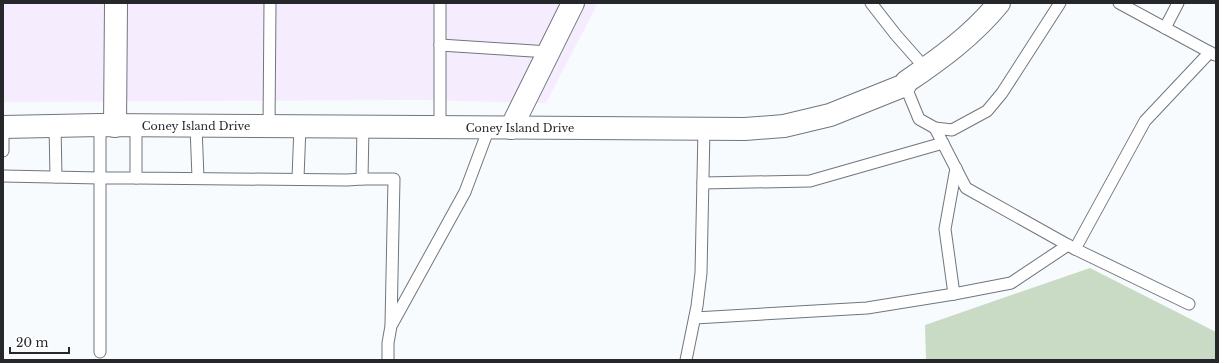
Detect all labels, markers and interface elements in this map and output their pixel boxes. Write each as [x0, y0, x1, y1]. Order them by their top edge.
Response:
street label: Coney Island Drive [142, 119, 250, 133]
street label: Coney Island Drive [466, 121, 574, 135]
scale bar [10, 329, 69, 355]
text: 20 m [16, 335, 48, 350]

